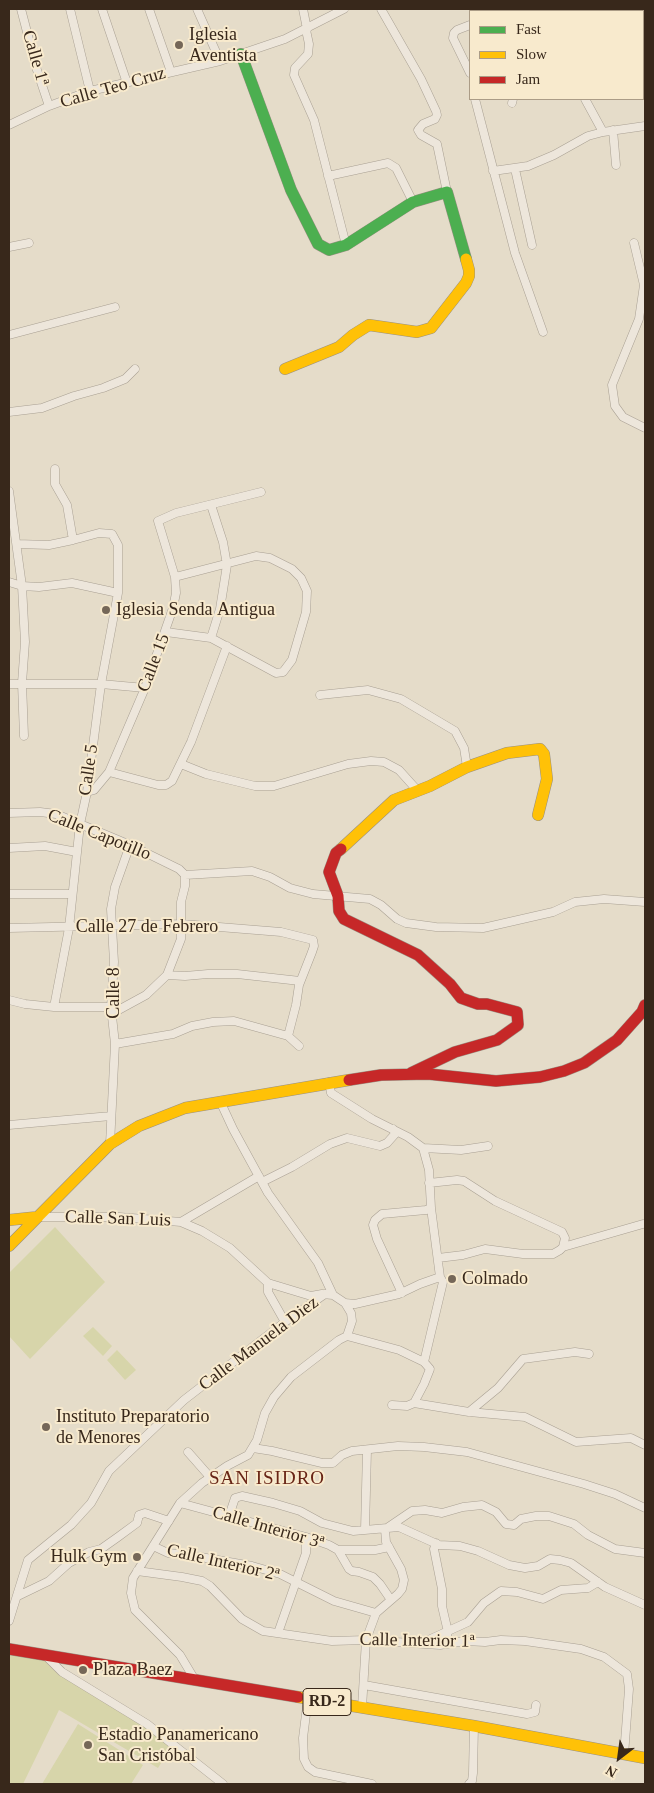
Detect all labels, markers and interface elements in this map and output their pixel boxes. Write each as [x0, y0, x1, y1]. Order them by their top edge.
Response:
legend [469, 10, 644, 100]
text: Fast [516, 21, 541, 37]
place label: Iglesia Aventista [189, 24, 257, 66]
street label: Calle 1ª [17, 28, 53, 88]
marker: Iglesia Aventista [173, 39, 185, 51]
text: Slow [516, 46, 547, 62]
street label: Calle Teo Cruz [58, 63, 168, 113]
text: Jam [516, 71, 540, 87]
place label: Iglesia Senda Antigua [116, 599, 275, 621]
marker: Iglesia Senda Antigua [100, 604, 112, 616]
street label: Calle 15 [133, 631, 175, 695]
street label: Calle 5 [75, 743, 103, 797]
street label: Calle Capotillo [44, 804, 154, 866]
street label: Calle 27 de Febrero [76, 916, 218, 938]
street label: Calle 8 [103, 967, 125, 1019]
street label: Calle San Luis [65, 1206, 171, 1232]
place label: Colmado [462, 1268, 528, 1290]
marker: Colmado [446, 1273, 458, 1285]
street label: Calle Manuela Diez [195, 1292, 323, 1396]
place label: Instituto Preparatorio de Menores [56, 1406, 209, 1448]
marker: Instituto Preparatorio de Menores [40, 1421, 52, 1433]
district label: SAN ISIDRO [208, 1468, 326, 1490]
street label: Calle Interior 3ª [210, 1502, 326, 1554]
street label: Calle Interior 2ª [165, 1540, 281, 1586]
place label: Hulk Gym [50, 1546, 127, 1568]
marker: Hulk Gym [131, 1551, 143, 1563]
street label: Calle Interior 1ª [359, 1629, 475, 1653]
place label: Plaza Baez [93, 1659, 172, 1681]
marker: Plaza Baez [77, 1664, 89, 1676]
road number: RD-2 [303, 1688, 351, 1715]
place label: Estadio Panamericano San Cristóbal [98, 1724, 258, 1766]
north arrow [594, 1733, 644, 1783]
marker: Estadio Panamericano San Cristóbal [82, 1739, 94, 1751]
text: N [603, 1762, 619, 1780]

